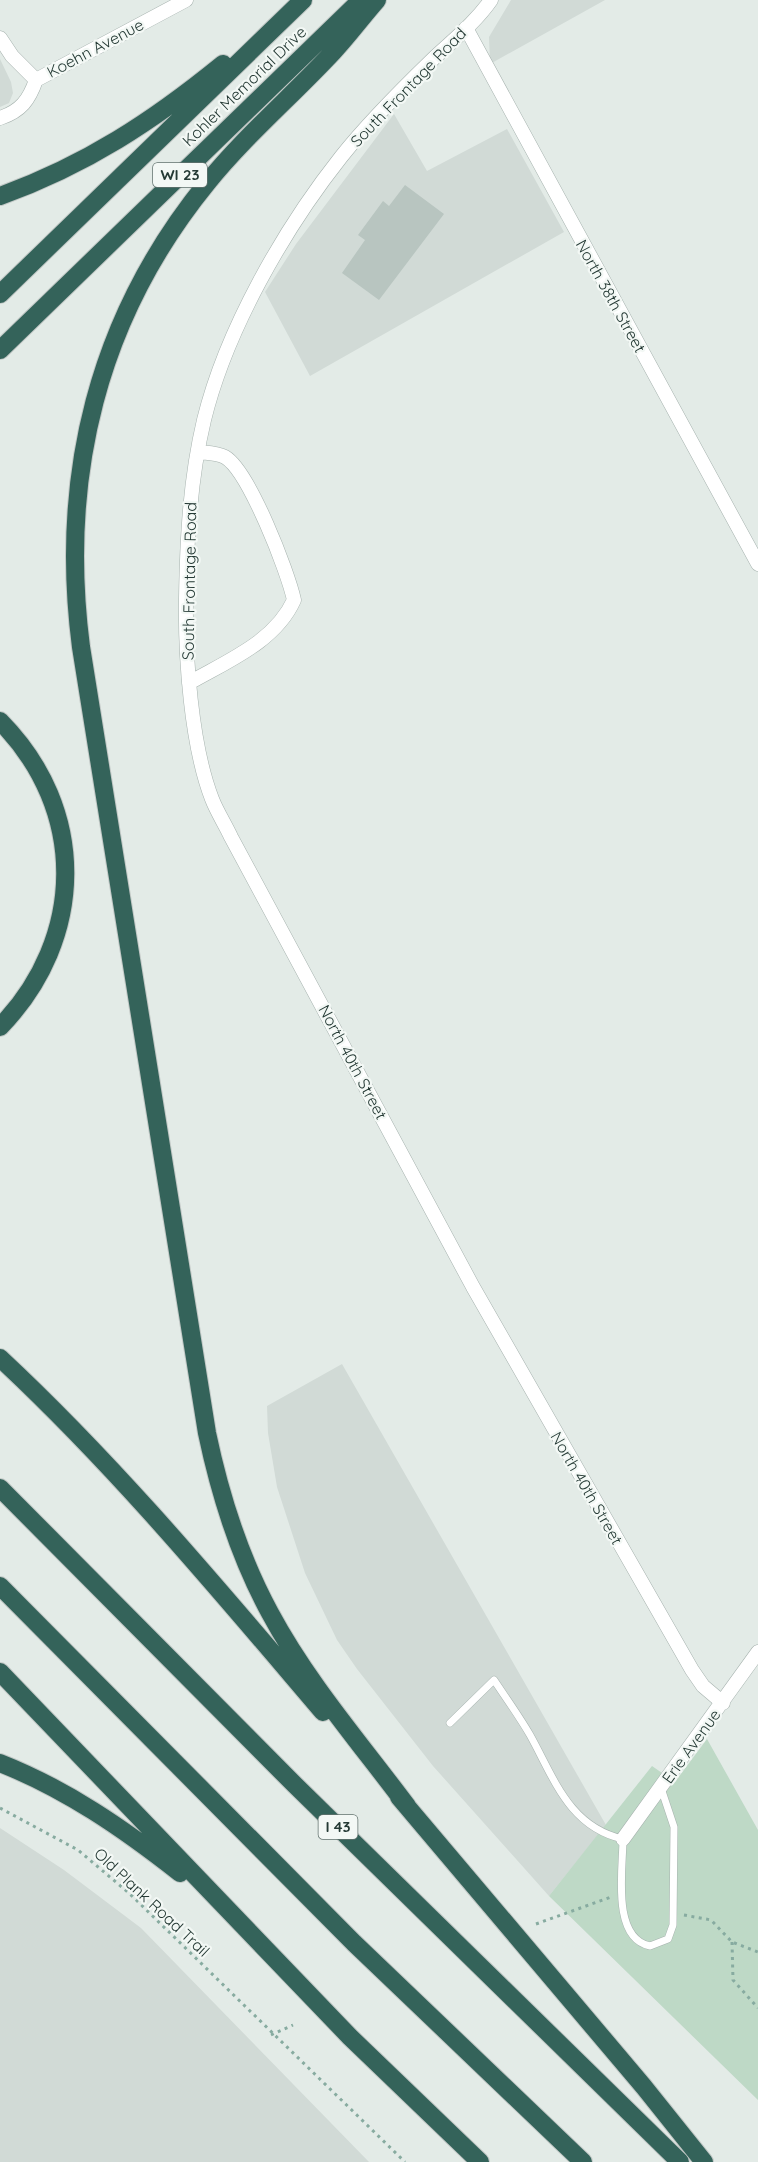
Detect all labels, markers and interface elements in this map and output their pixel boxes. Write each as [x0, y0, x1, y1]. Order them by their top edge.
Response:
street label: Koehn Avenue [43, 14, 147, 82]
street label: Kohler Memorial Drive [178, 22, 310, 150]
street label: South Frontage Road [346, 23, 470, 151]
road number: WI 23 [153, 163, 207, 187]
street label: North 38th Street [572, 236, 650, 356]
street label: South Frontage Road [178, 502, 200, 660]
street label: North 40th Street [314, 1001, 392, 1123]
street label: North 40th Street [547, 1428, 627, 1548]
street label: Erie Avenue [657, 1705, 725, 1787]
road number: I 43 [318, 1815, 358, 1839]
street label: Old Plank Road Trail [90, 1843, 214, 1961]

